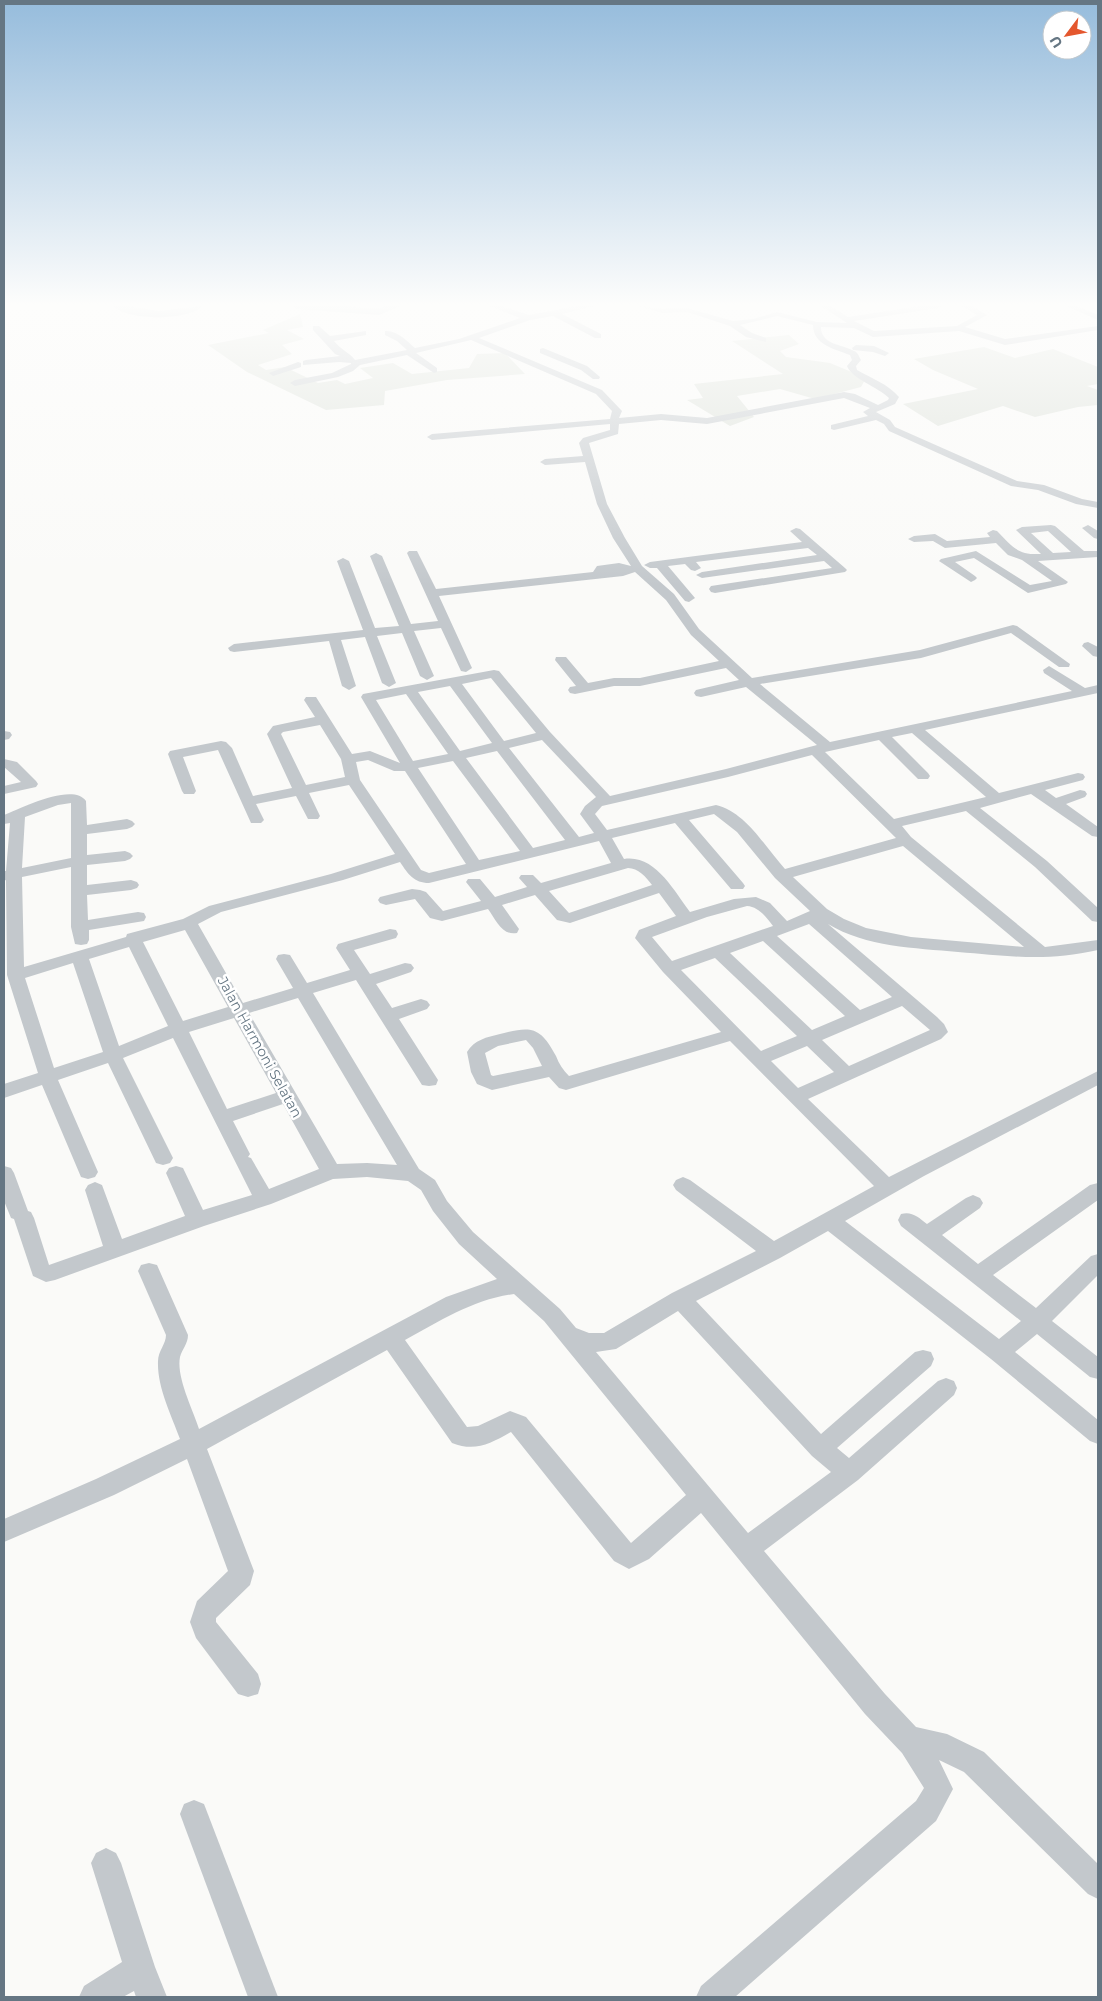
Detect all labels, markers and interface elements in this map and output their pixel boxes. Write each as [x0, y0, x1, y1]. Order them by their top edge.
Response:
north arrow [1042, 10, 1092, 60]
text: U [1045, 32, 1067, 51]
street label: Jalan Harmoni Selatan [213, 973, 306, 1121]

